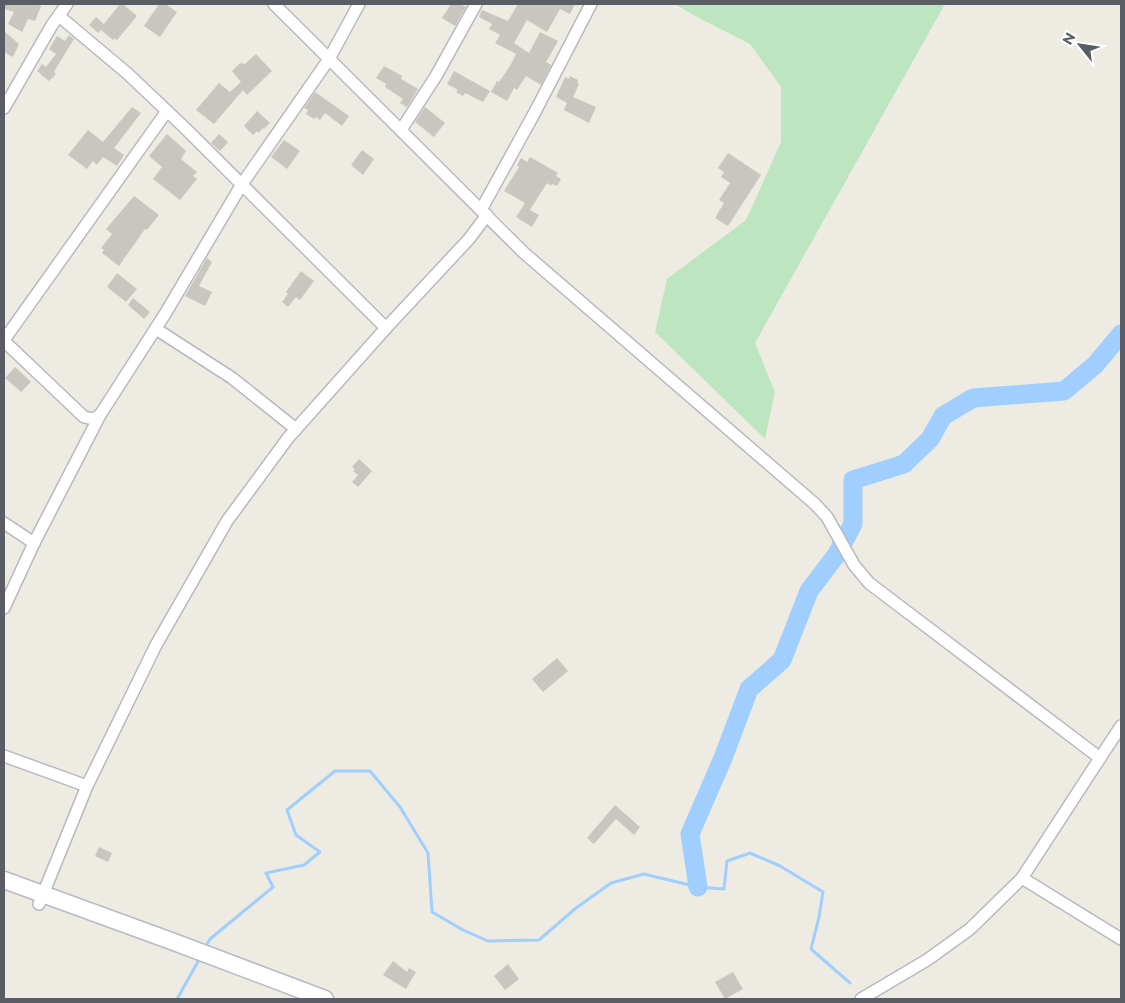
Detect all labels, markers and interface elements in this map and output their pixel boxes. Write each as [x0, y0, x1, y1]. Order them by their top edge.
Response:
north arrow [1055, 20, 1105, 70]
text: N [1058, 29, 1079, 48]

